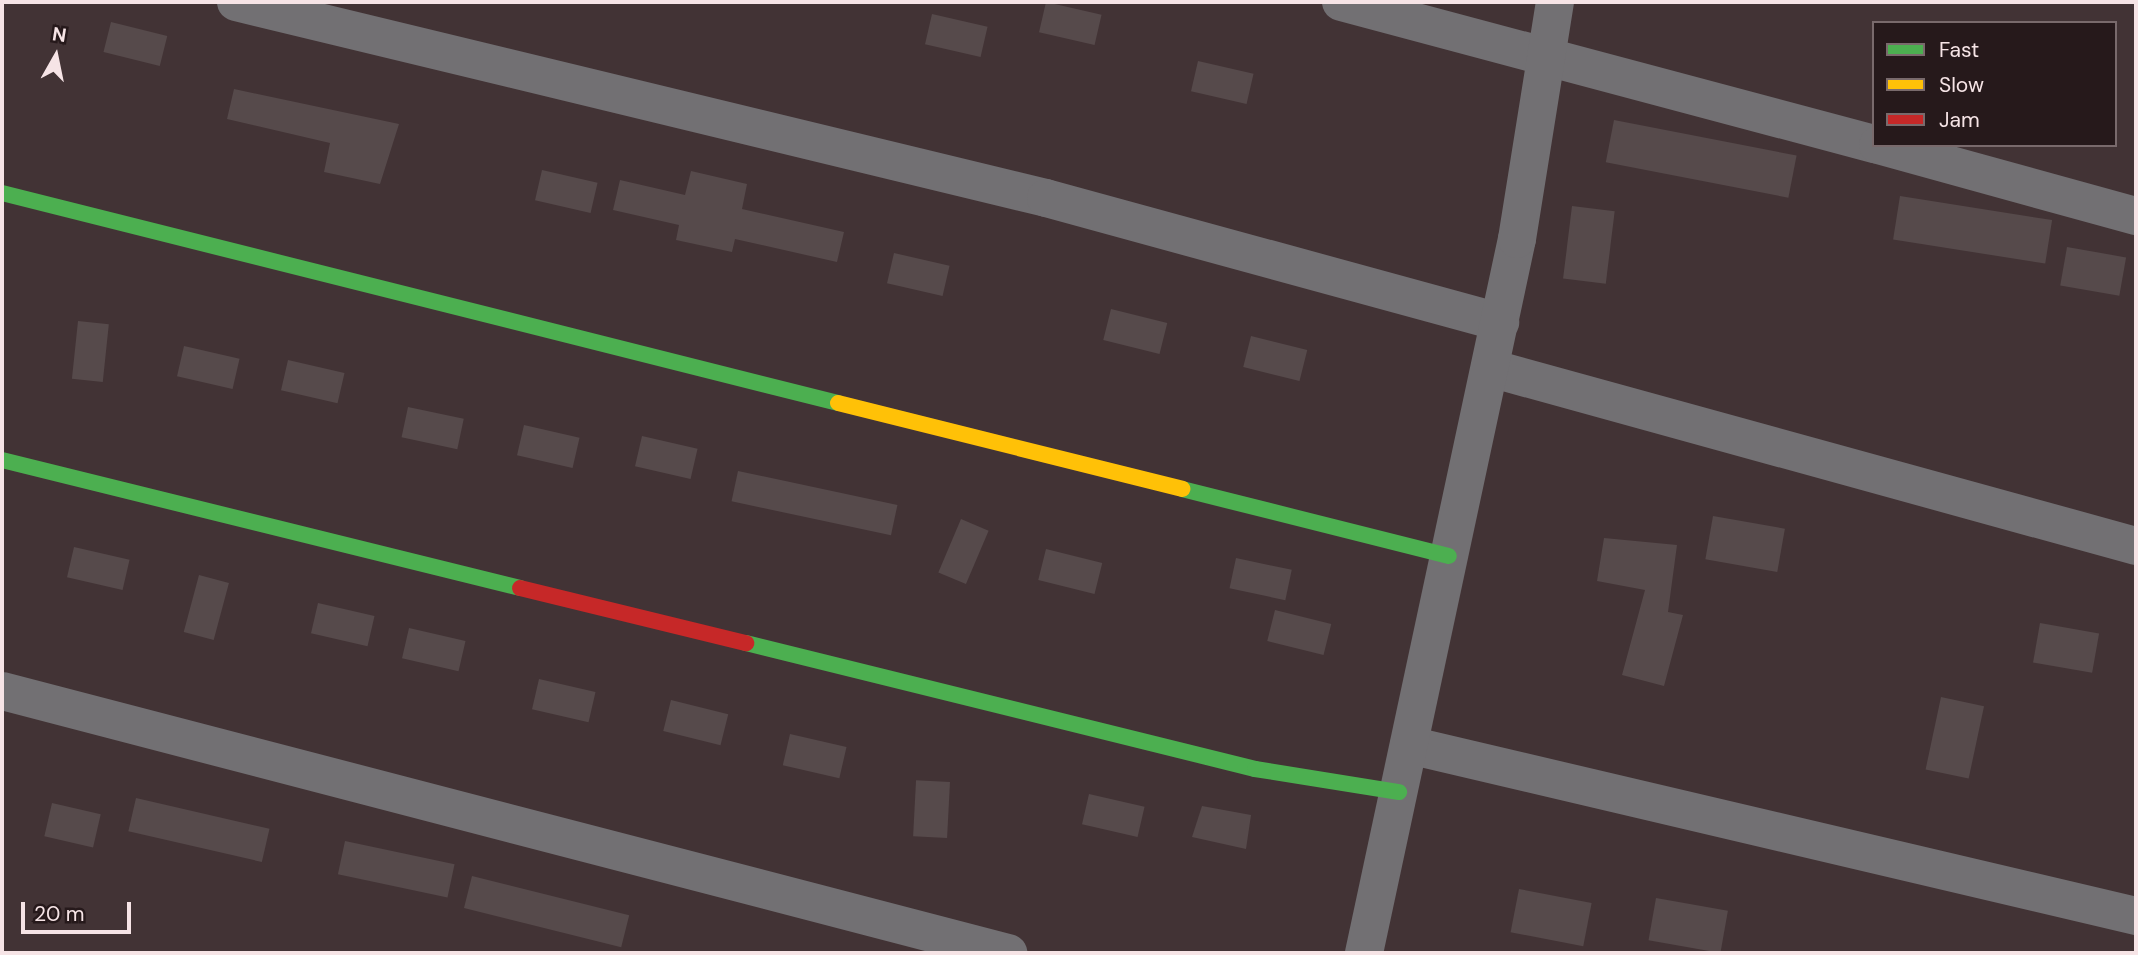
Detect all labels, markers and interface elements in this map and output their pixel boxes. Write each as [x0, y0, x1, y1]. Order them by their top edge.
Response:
north arrow [21, 21, 91, 91]
text: N [51, 21, 68, 48]
legend [1872, 21, 2117, 147]
text: Fast [1939, 36, 1979, 64]
text: Slow [1939, 71, 1984, 99]
text: Jam [1939, 106, 1980, 134]
scale bar [24, 888, 135, 932]
text: 20 m [34, 900, 85, 928]

